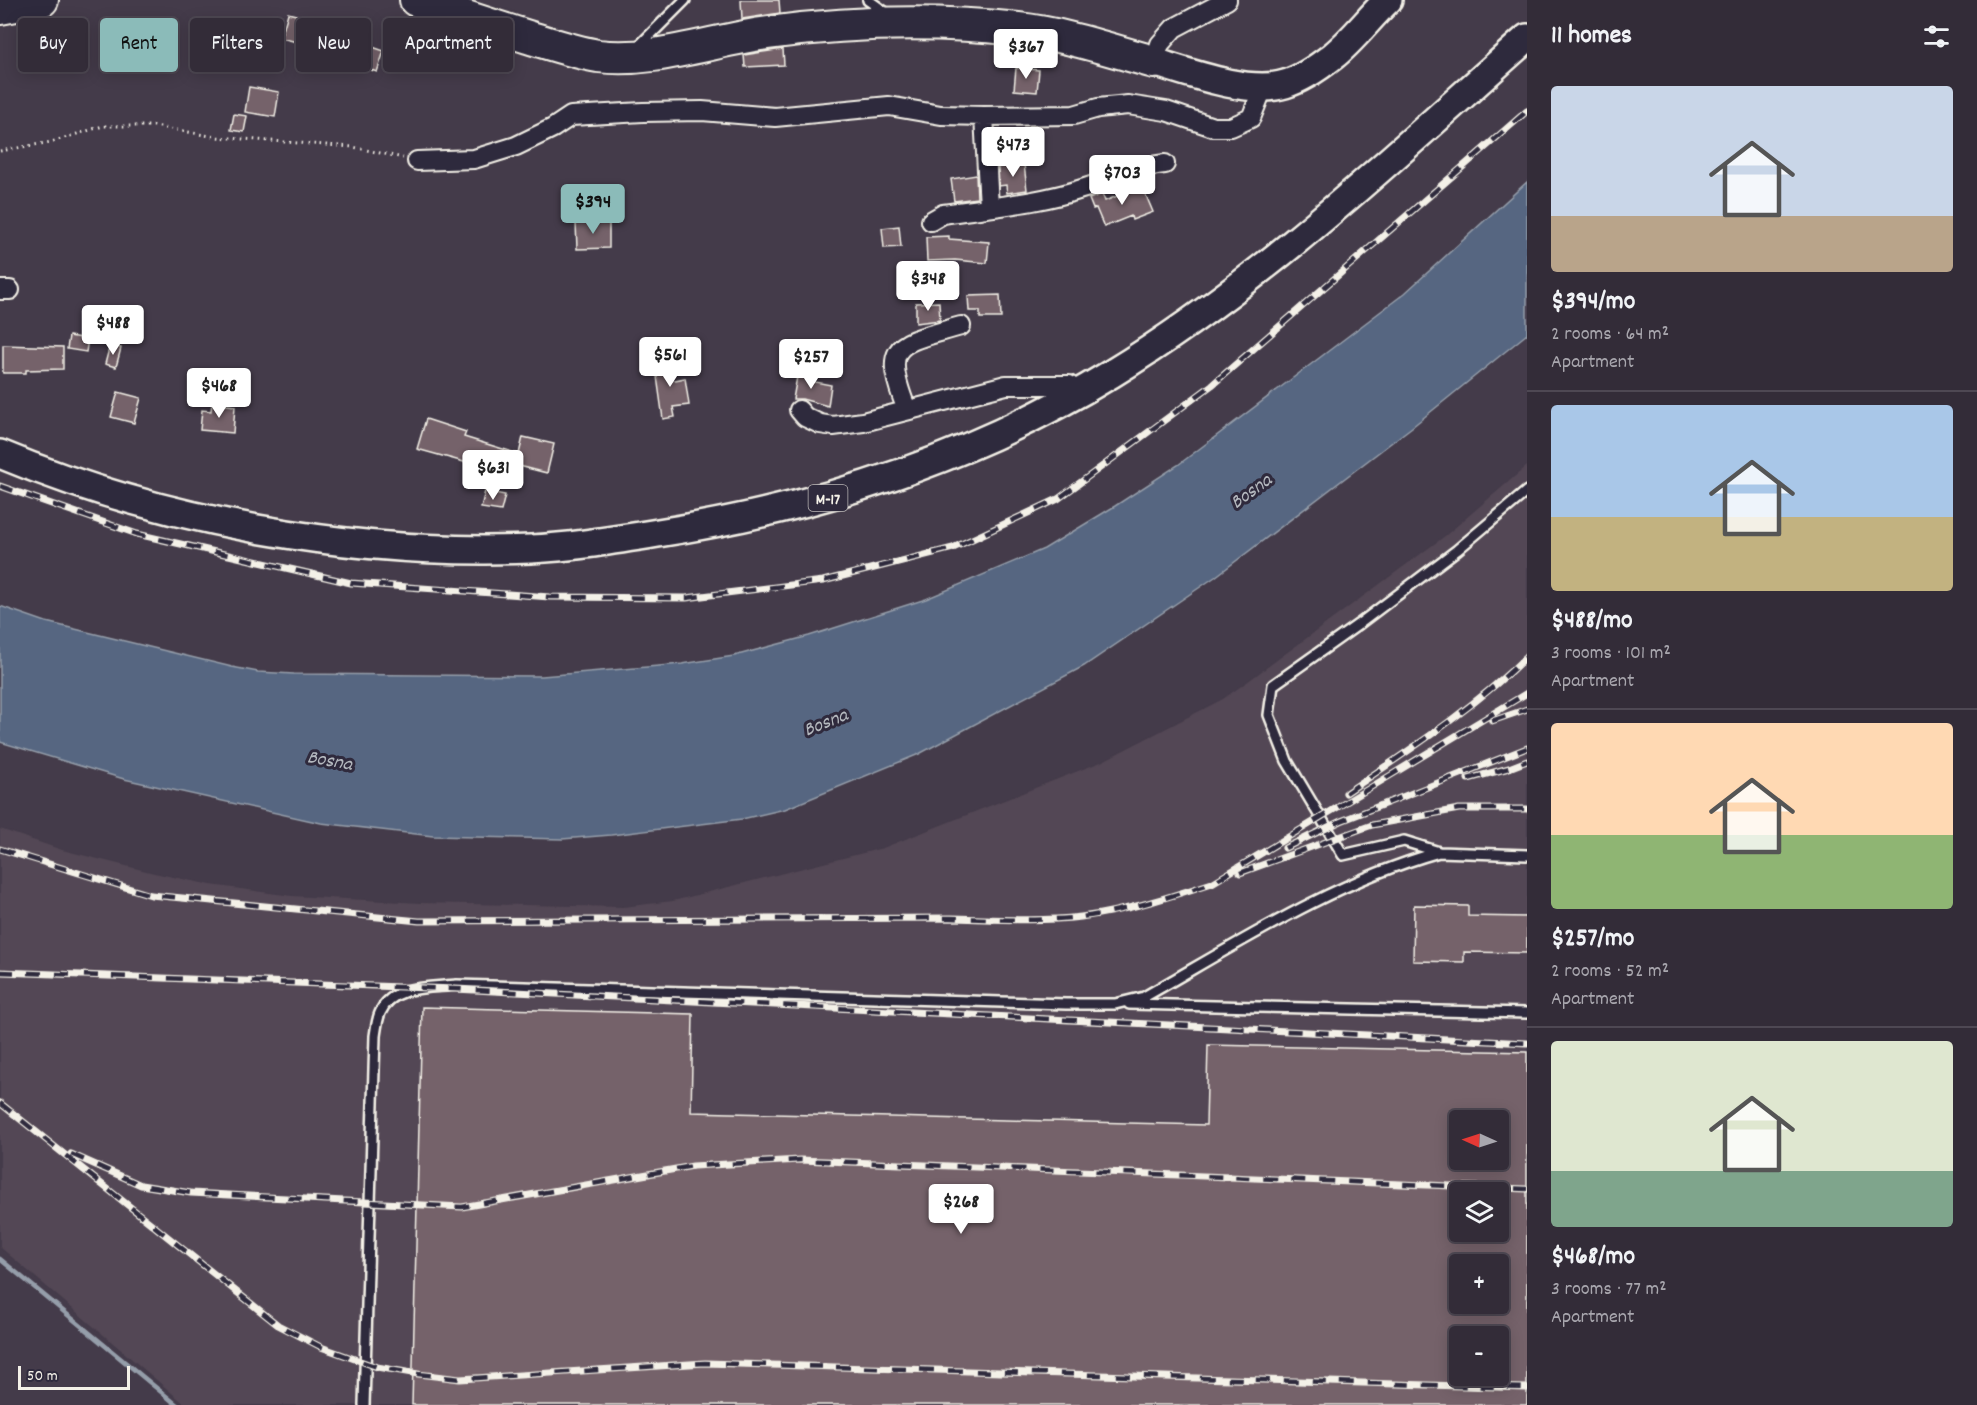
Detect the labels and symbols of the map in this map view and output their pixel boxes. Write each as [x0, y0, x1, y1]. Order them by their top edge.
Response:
pin: $367 [990, 29, 1062, 80]
pin: $473 [977, 127, 1049, 178]
pin: $703 [1086, 155, 1158, 206]
pin: $394 [557, 184, 629, 235]
pin: $348 [892, 261, 964, 312]
pin: $488 [77, 305, 149, 356]
pin: $561 [634, 337, 706, 388]
pin: $257 [775, 339, 847, 390]
pin: $468 [183, 368, 255, 419]
pin: $631 [457, 450, 529, 501]
water label: Bosna [1225, 467, 1280, 517]
road number: M-17 [808, 485, 848, 511]
water label: Bosna [800, 702, 854, 745]
water label: Bosna [305, 744, 356, 780]
north arrow [1449, 1110, 1509, 1170]
pin: $268 [925, 1184, 997, 1235]
scale bar [18, 1363, 130, 1390]

